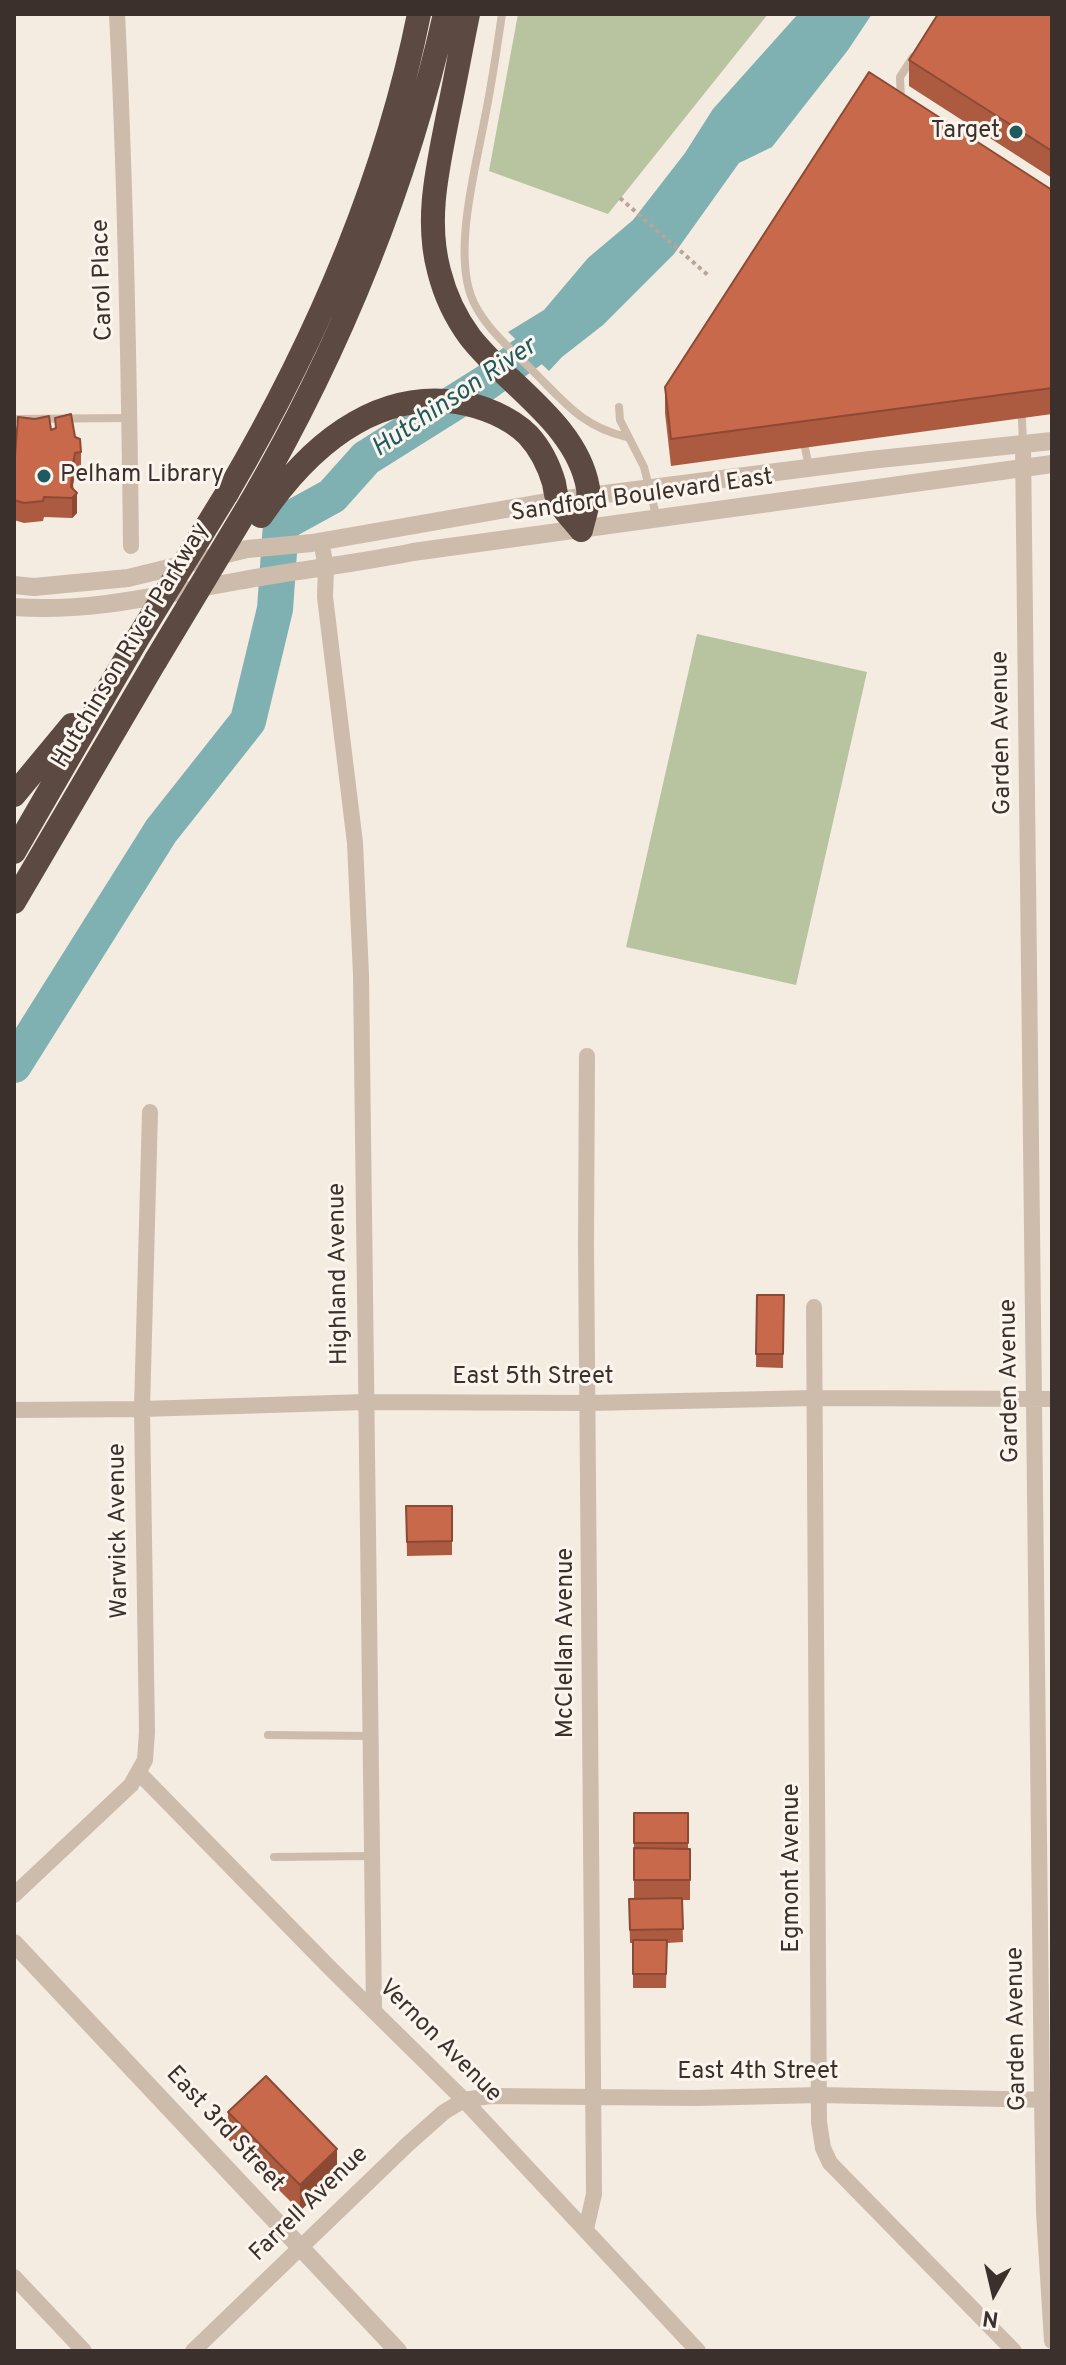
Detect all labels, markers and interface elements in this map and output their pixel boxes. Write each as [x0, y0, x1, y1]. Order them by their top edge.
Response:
place label: Target [931, 118, 1000, 146]
marker: Target [1007, 123, 1025, 141]
street label: Carol Place [87, 219, 121, 341]
water label: Hutchinson River [367, 332, 543, 466]
place label: Pelham Library [60, 462, 224, 490]
street label: Sandford Boulevard East [509, 464, 775, 530]
marker: Pelham Library [35, 467, 53, 485]
street label: Hutchinson River Parkway [47, 518, 217, 774]
street label: Garden Avenue [987, 651, 1019, 815]
street label: Highland Avenue [324, 1183, 356, 1365]
street label: Garden Avenue [995, 1299, 1027, 1463]
street label: East 5th Street [452, 1364, 614, 1392]
street label: Warwick Avenue [104, 1443, 136, 1619]
street label: McClellan Avenue [553, 1548, 581, 1738]
street label: Egmont Avenue [779, 1783, 807, 1953]
street label: Garden Avenue [1002, 1947, 1034, 2111]
street label: Vernon Avenue [371, 1974, 507, 2110]
street label: East 4th Street [677, 2059, 839, 2087]
street label: East 3rd Street [159, 2061, 289, 2199]
street label: Farrell Avenue [245, 2141, 375, 2269]
north arrow [954, 2253, 1034, 2333]
text: N [981, 2303, 1000, 2332]

